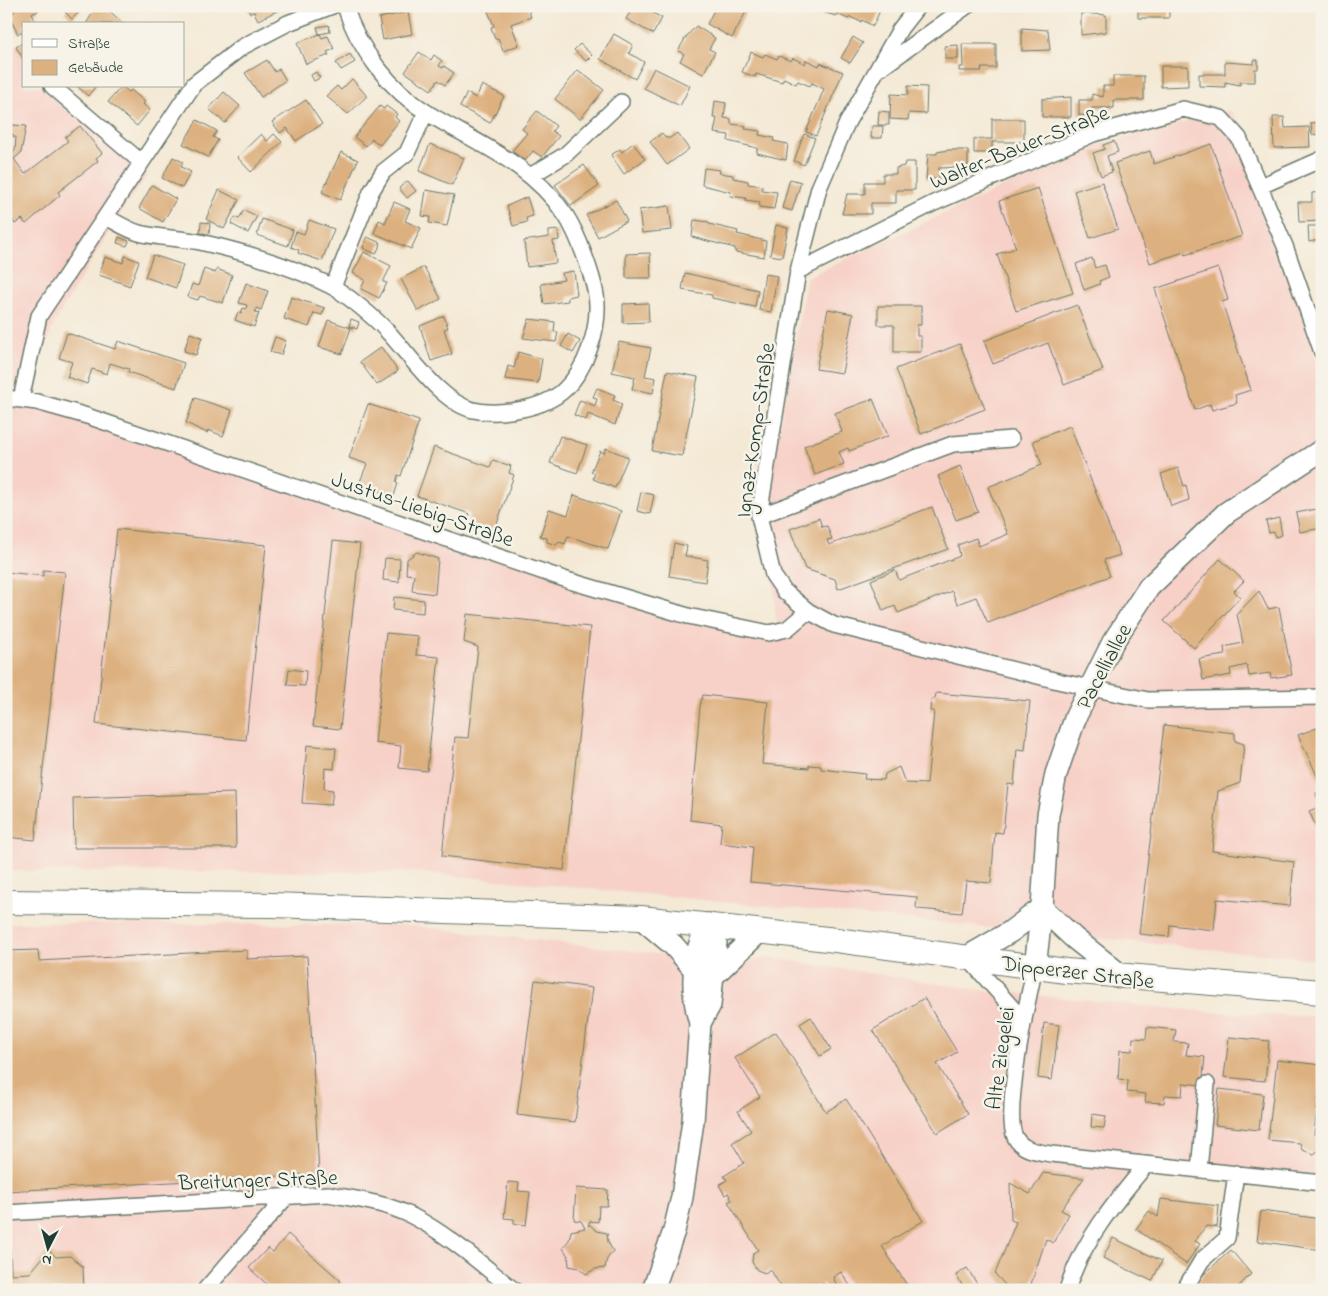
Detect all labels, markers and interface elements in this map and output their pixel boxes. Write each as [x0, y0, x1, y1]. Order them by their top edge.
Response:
legend [22, 22, 185, 88]
text: Straße [68, 33, 110, 55]
text: Gebäude [68, 57, 124, 79]
street label: Walter-Bauer-Straße [926, 98, 1115, 199]
street label: Ignaz-Komp-Straße [729, 341, 786, 520]
street label: Justus-Liebig-Straße [326, 465, 518, 558]
street label: Pacelliallee [1070, 619, 1142, 716]
street label: Dipperzer Straße [998, 949, 1156, 999]
street label: Alte Ziegelei [979, 1005, 1026, 1112]
street label: Breitunger Straße [177, 1163, 339, 1202]
north arrow [22, 1224, 72, 1274]
text: N [41, 1249, 53, 1270]

